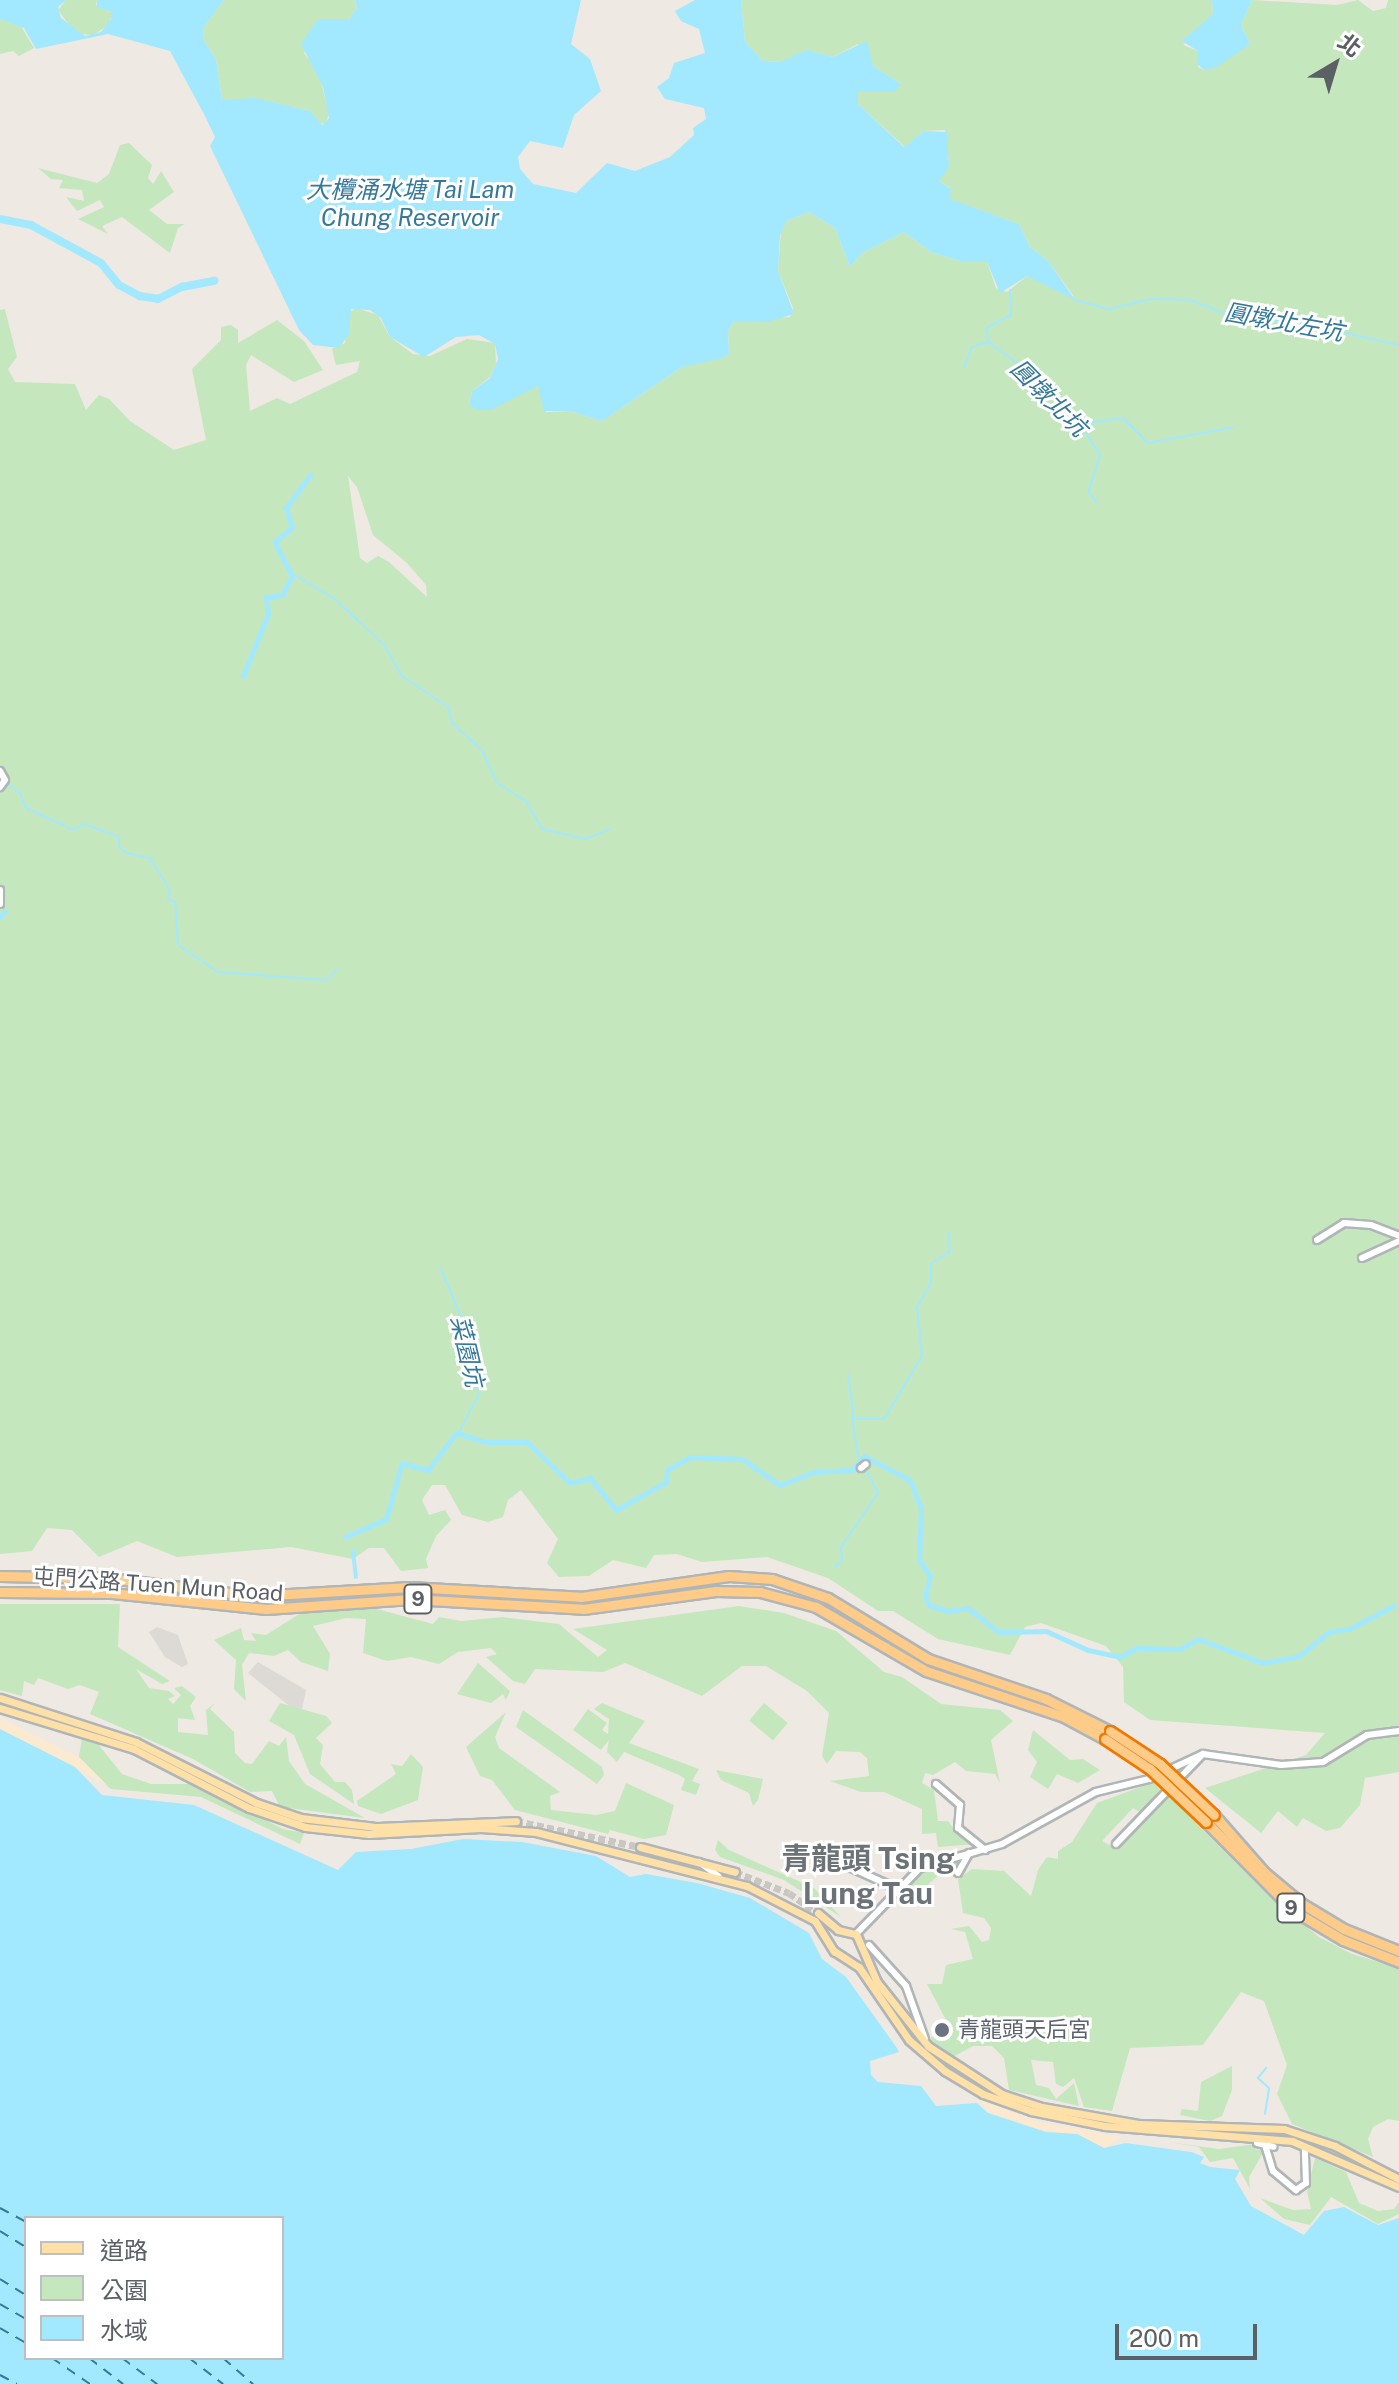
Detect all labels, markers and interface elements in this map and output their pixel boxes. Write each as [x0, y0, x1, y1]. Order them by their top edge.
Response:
north arrow [1295, 24, 1375, 104]
text: 北 [1333, 28, 1366, 62]
water label: 大欖涌水塘 Tai Lam Chung Reservoir [306, 176, 514, 232]
water label: 圓墩北左坑 [1222, 297, 1346, 347]
water label: 圓墩北坑 [1005, 354, 1093, 442]
water label: 菜園坑 [445, 1313, 489, 1389]
street label: 屯門公路 Tuen Mun Road [32, 1563, 284, 1607]
road number: 9 [402, 1583, 434, 1615]
district label: 青龍頭 Tsing Lung Tau [781, 1840, 955, 1910]
road number: 9 [1275, 1892, 1307, 1924]
place label: 青龍頭天后宮 [958, 2017, 1090, 2043]
marker: 青龍頭天后宮 [933, 2021, 951, 2039]
legend [24, 2216, 284, 2360]
text: 道路 [100, 2236, 148, 2264]
text: 公園 [100, 2276, 148, 2304]
scale bar [1119, 2308, 1261, 2358]
text: 水域 [100, 2316, 148, 2344]
text: 200 m [1129, 2324, 1199, 2352]

